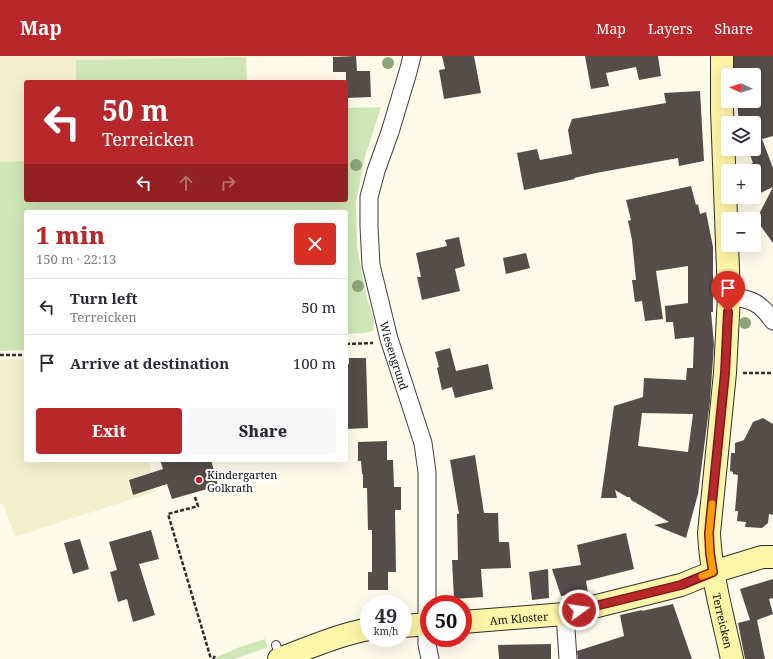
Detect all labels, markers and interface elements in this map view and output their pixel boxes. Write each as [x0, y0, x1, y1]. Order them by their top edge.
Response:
text: Map [20, 15, 62, 41]
text: Map [596, 19, 626, 38]
text: Layers [648, 19, 693, 38]
text: Share [715, 19, 753, 38]
north arrow [721, 68, 761, 108]
map controls [721, 68, 761, 252]
text: 50 m [102, 91, 169, 129]
icon: left [36, 96, 88, 148]
button: layers [721, 116, 761, 156]
text: Terreicken [102, 127, 194, 151]
button: + [721, 164, 761, 204]
icon: left [133, 172, 155, 194]
icon: ahead [175, 172, 197, 194]
icon: right [217, 172, 239, 194]
button: − [721, 212, 761, 252]
text: 1 min [36, 218, 105, 251]
button: close [294, 223, 336, 265]
text: 150 m · 22:13 [36, 250, 116, 268]
pin [711, 271, 745, 312]
icon: arrive [717, 277, 739, 299]
text: Turn left [70, 288, 138, 308]
icon: left [36, 296, 58, 318]
text: 50 m [301, 297, 336, 317]
text: Terreicken [70, 308, 137, 326]
street label: Wiesengrund [377, 320, 413, 392]
icon: arrive [36, 352, 58, 374]
text: Arrive at destination [70, 353, 229, 373]
text: 100 m [293, 353, 336, 373]
button: Exit [36, 408, 182, 454]
button: Share [190, 408, 336, 454]
place label: Kindergarten Golkrath [207, 467, 277, 495]
marker: Kindergarten Golkrath [194, 475, 204, 485]
position arrow [558, 589, 600, 631]
street label: Terreicken [710, 592, 737, 650]
speed limit sign: 50 [420, 595, 472, 647]
text: 49 [375, 602, 397, 629]
street label: Am Kloster [489, 608, 549, 627]
text: km/h [374, 624, 398, 638]

